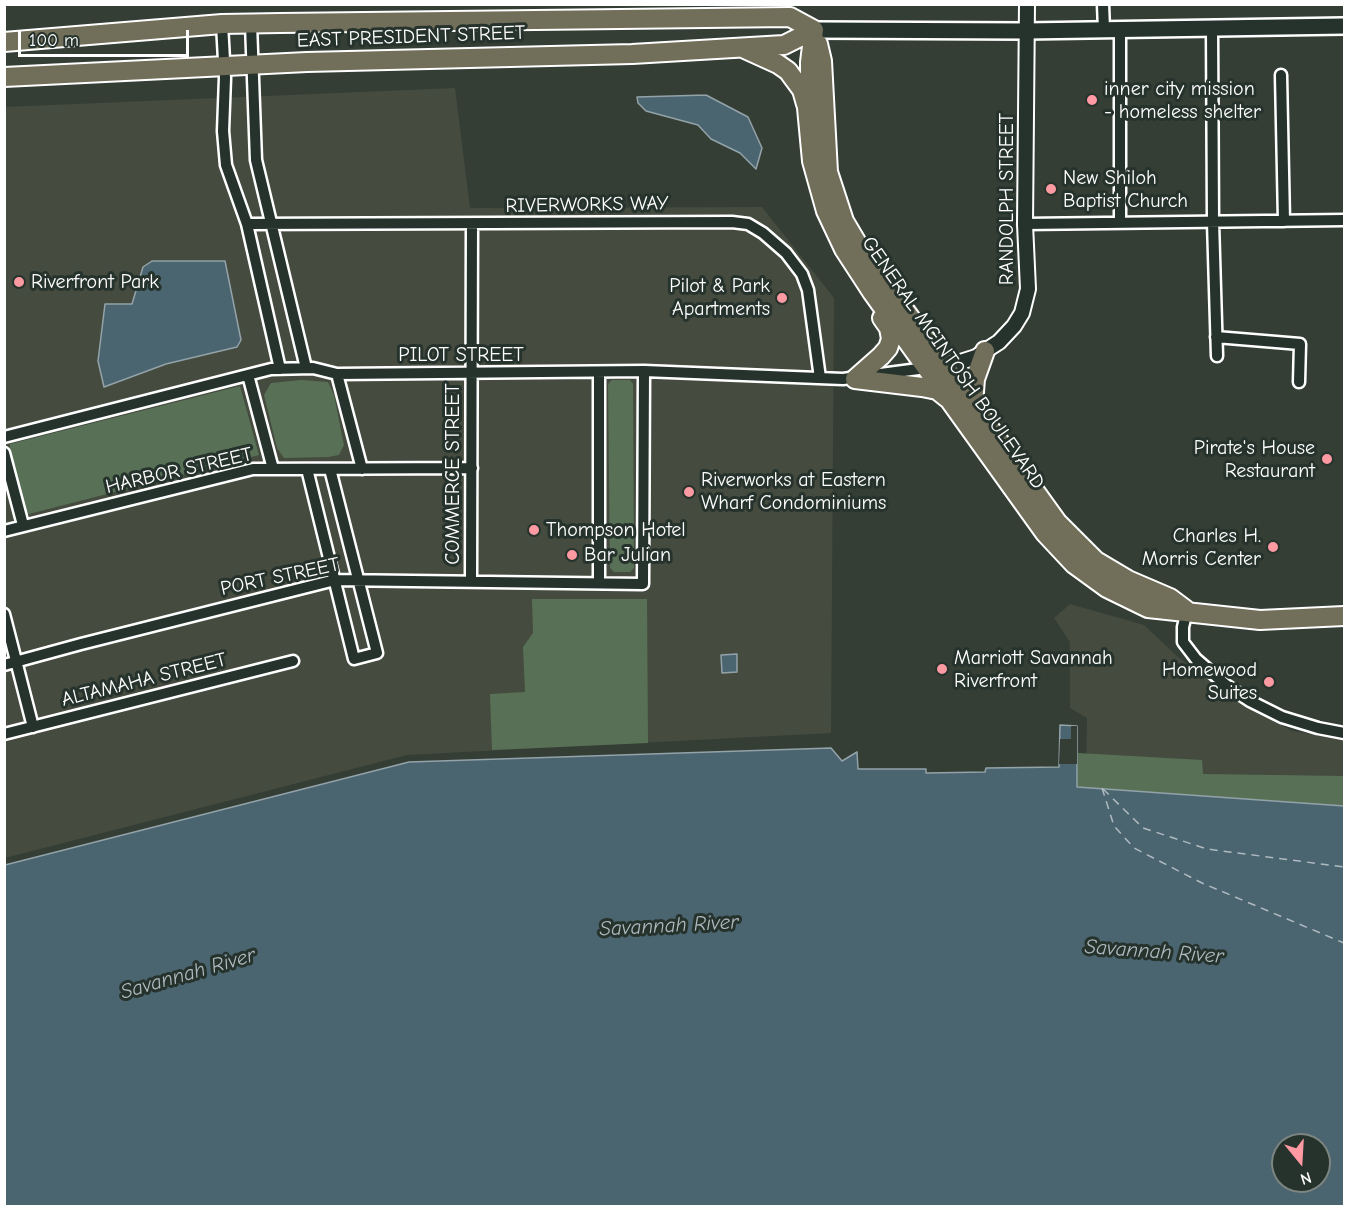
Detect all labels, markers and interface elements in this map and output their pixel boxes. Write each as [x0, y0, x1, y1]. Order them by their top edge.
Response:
scale bar [21, 18, 192, 56]
street label: EAST PRESIDENT STREET [296, 21, 526, 53]
text: 100 m [29, 30, 79, 51]
place label: inner city mission - homeless shelter [1104, 77, 1261, 124]
marker: inner city mission - homeless shelter [1085, 93, 1099, 107]
street label: RANDOLPH STREET [995, 113, 1019, 285]
place label: New Shiloh Baptist Church [1063, 166, 1188, 213]
marker: New Shiloh Baptist Church [1044, 182, 1058, 196]
street label: RIVERWORKS WAY [505, 192, 669, 218]
street label: GENERAL MCINTOSH BOULEVARD [856, 232, 1050, 494]
place label: Riverfront Park [31, 270, 159, 294]
place label: Pilot & Park Apartments [669, 274, 770, 321]
marker: Riverfront Park [12, 275, 26, 289]
marker: Pilot & Park Apartments [775, 291, 789, 305]
street label: PILOT STREET [398, 343, 524, 367]
street label: COMMERCE STREET [441, 383, 465, 565]
place label: Pirate's House Restaurant [1194, 436, 1315, 483]
street label: HARBOR STREET [103, 442, 255, 500]
marker: Pirate's House Restaurant [1320, 452, 1334, 466]
place label: Riverworks at Eastern Wharf Condominiums [701, 468, 886, 515]
marker: Riverworks at Eastern Wharf Condominiums [682, 485, 696, 499]
place label: Thompson Hotel [546, 518, 686, 542]
marker: Thompson Hotel [527, 523, 541, 537]
place label: Charles H. Morris Center [1142, 524, 1261, 571]
marker: Charles H. Morris Center [1266, 540, 1280, 554]
place label: Bar Julian [584, 543, 671, 567]
marker: Bar Julian [565, 548, 579, 562]
street label: PORT STREET [218, 553, 342, 601]
place label: Marriott Savannah Riverfront [954, 646, 1113, 693]
street label: ALTAMAHA STREET [59, 648, 229, 712]
place label: Homewood Suites [1162, 658, 1257, 705]
marker: Marriott Savannah Riverfront [935, 662, 949, 676]
marker: Homewood Suites [1262, 675, 1276, 689]
water label: Savannah River [599, 910, 739, 942]
water label: Savannah River [1084, 935, 1224, 969]
water label: Savannah River [118, 943, 258, 1005]
north arrow [1271, 1133, 1331, 1193]
text: N [1298, 1168, 1314, 1188]

